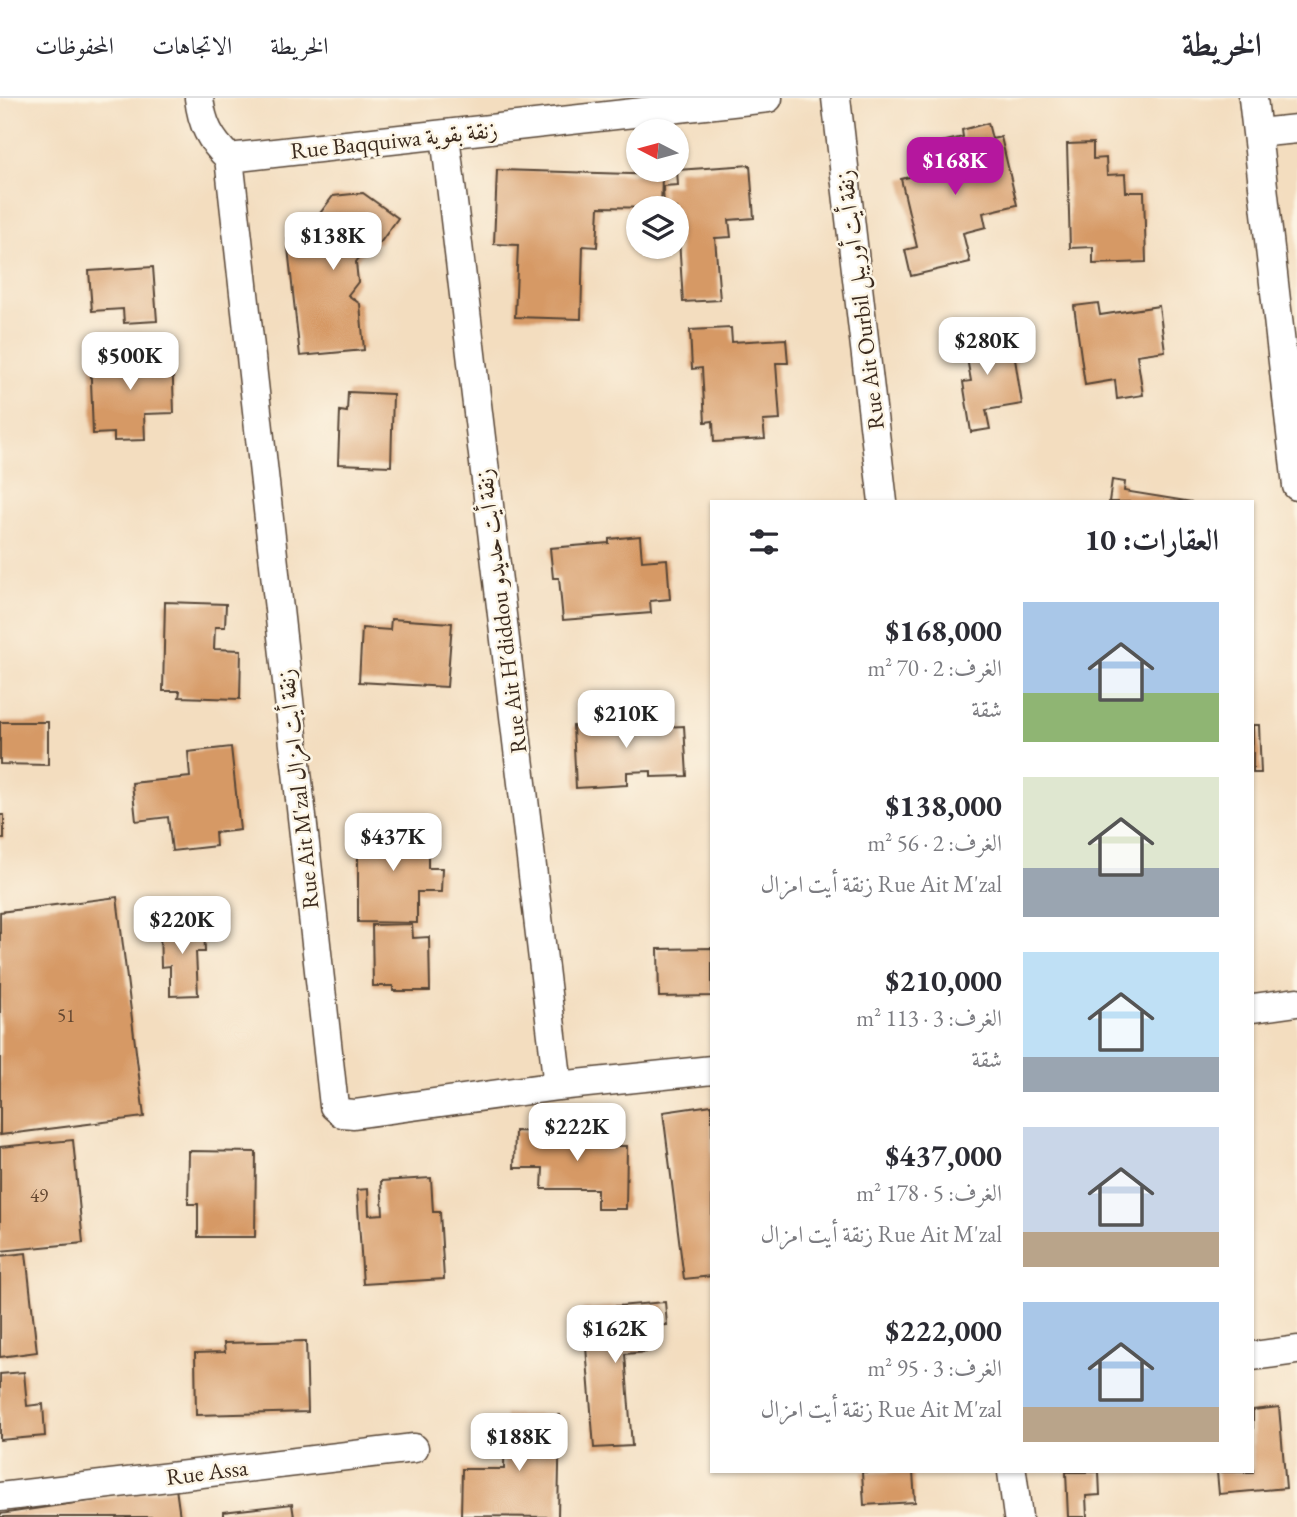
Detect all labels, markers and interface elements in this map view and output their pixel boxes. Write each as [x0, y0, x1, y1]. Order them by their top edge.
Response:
text: الخريطة [1182, 23, 1262, 66]
text: المحفوظات [35, 30, 114, 61]
text: الاتجاهات [152, 30, 232, 61]
text: الخريطة [270, 30, 329, 61]
street label: Rue Baqquiwa زنقة بقوية [289, 114, 499, 166]
north arrow [626, 119, 690, 182]
map controls [626, 119, 689, 259]
pin: $168K [906, 138, 1004, 197]
text: $168K [923, 145, 987, 175]
street label: Rue Ait Ourbil زنقة أيت أوريبل [828, 168, 893, 432]
button: layers [626, 196, 689, 259]
pin: $138K [284, 212, 382, 272]
text: $138K [301, 220, 365, 250]
pin: $280K [938, 317, 1036, 377]
text: $280K [955, 325, 1019, 355]
pin: $500K [81, 332, 179, 392]
text: $500K [98, 340, 162, 370]
street label: Rue Ait H´diddou زنقة أيت حديدو [468, 467, 533, 755]
text: العقارات: 10 [1084, 520, 1219, 559]
icon: filters [745, 523, 783, 561]
text: $168,000 [886, 611, 1002, 650]
icon: home [1079, 630, 1163, 714]
text: الغرف: 2 · 70 m² [867, 653, 1002, 683]
street label: Rue Ait M'zal زنقة أيت امزال [269, 667, 327, 911]
pin: $210K [577, 690, 675, 750]
text: شقة [972, 694, 1002, 724]
text: $210K [594, 698, 658, 728]
text: $138,000 [886, 786, 1002, 825]
icon: home [1079, 805, 1163, 889]
pin: $437K [344, 814, 442, 873]
text: $437K [361, 821, 425, 851]
text: الغرف: 2 · 56 m² [867, 828, 1002, 858]
text: Rue Ait M'zal زنقة أيت امزال [760, 869, 1002, 899]
pin: $220K [133, 896, 231, 956]
text: $220K [150, 904, 214, 934]
text: $210,000 [886, 961, 1002, 1000]
icon: home [1079, 980, 1163, 1064]
house number: 51 [57, 1003, 75, 1028]
text: الغرف: 3 · 113 m² [856, 1003, 1002, 1033]
text: شقة [972, 1044, 1002, 1074]
pin: $222K [528, 1104, 626, 1163]
text: $222K [545, 1111, 609, 1141]
text: $437,000 [886, 1136, 1002, 1175]
icon: home [1079, 1155, 1163, 1239]
text: الغرف: 5 · 178 m² [856, 1178, 1002, 1208]
house number: 49 [30, 1183, 48, 1208]
text: Rue Ait M'zal زنقة أيت امزال [760, 1219, 1002, 1249]
pin: $162K [566, 1306, 664, 1365]
text: $222,000 [886, 1311, 1002, 1350]
text: $162K [583, 1313, 647, 1343]
icon: home [1079, 1330, 1163, 1414]
text: الغرف: 3 · 95 m² [867, 1353, 1002, 1383]
text: Rue Ait M'zal زنقة أيت امزال [760, 1394, 1002, 1424]
pin: $188K [470, 1414, 568, 1473]
text: $188K [487, 1421, 551, 1451]
street label: Rue Assa [164, 1452, 250, 1492]

